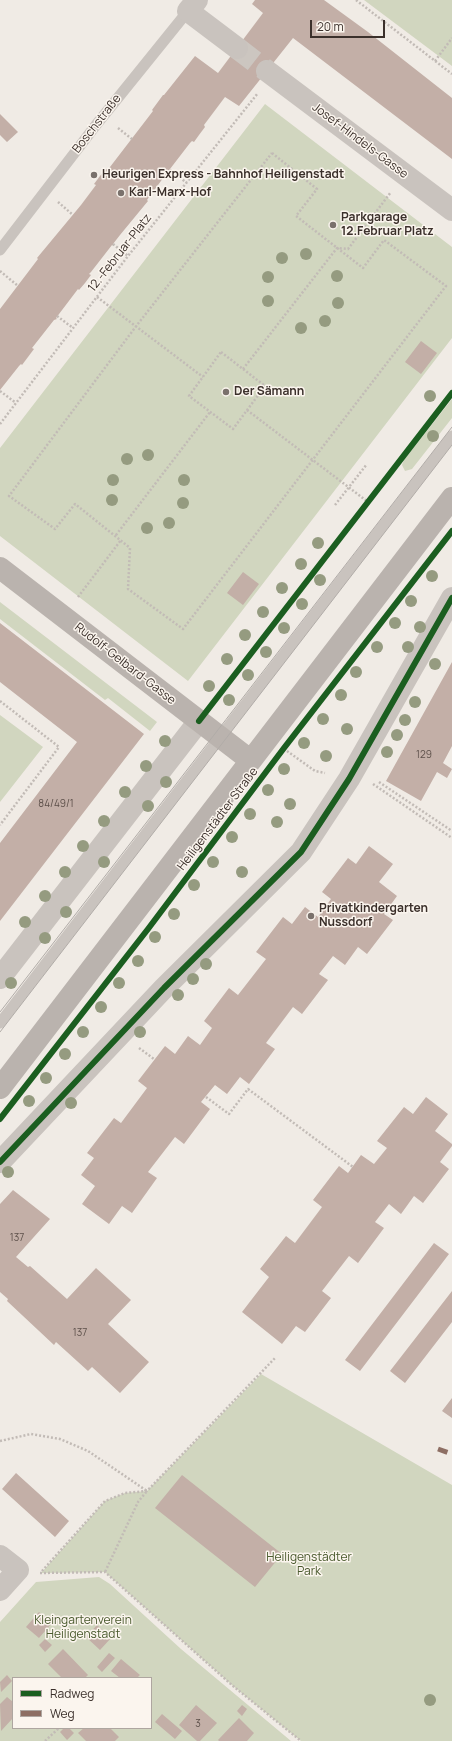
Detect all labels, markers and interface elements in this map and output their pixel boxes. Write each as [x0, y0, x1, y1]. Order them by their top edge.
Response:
scale bar [312, 12, 387, 38]
text: 20 m [317, 18, 344, 35]
street label: Boschstraße [70, 92, 124, 156]
street label: Josef-Hindels-Gasse [309, 100, 411, 182]
place label: Heurigen Express - Bahnhof Heiligenstadt [102, 168, 344, 182]
marker: Heurigen Express - Bahnhof Heiligenstadt [89, 170, 99, 180]
place label: Karl-Marx-Hof [129, 186, 211, 200]
marker: Karl-Marx-Hof [116, 188, 126, 198]
street label: 12.-Februar-Platz [85, 211, 155, 295]
place label: Parkgarage 12.Februar Platz [341, 211, 434, 239]
marker: Parkgarage 12.Februar Platz [328, 220, 338, 230]
place label: Der Sämann [234, 385, 304, 399]
marker: Der Sämann [221, 387, 231, 397]
street label: Rudolf-Gelbard-Gasse [72, 620, 178, 708]
house number: 129 [416, 749, 432, 761]
street label: Heiligenstädter Straße [175, 765, 261, 873]
house number: 84/49/1 [38, 798, 74, 810]
place label: Privatkindergarten Nussdorf [319, 902, 428, 930]
marker: Privatkindergarten Nussdorf [306, 911, 316, 921]
house number: 137 [10, 1232, 24, 1244]
house number: 137 [73, 1327, 87, 1339]
park label: Heiligenstädter Park [266, 1551, 352, 1579]
park label: Kleingartenverein Heiligenstadt [34, 1614, 132, 1642]
legend [12, 1677, 152, 1729]
text: Radweg [50, 1685, 94, 1702]
text: Weg [50, 1705, 75, 1722]
house number: 3 [195, 1718, 201, 1730]

